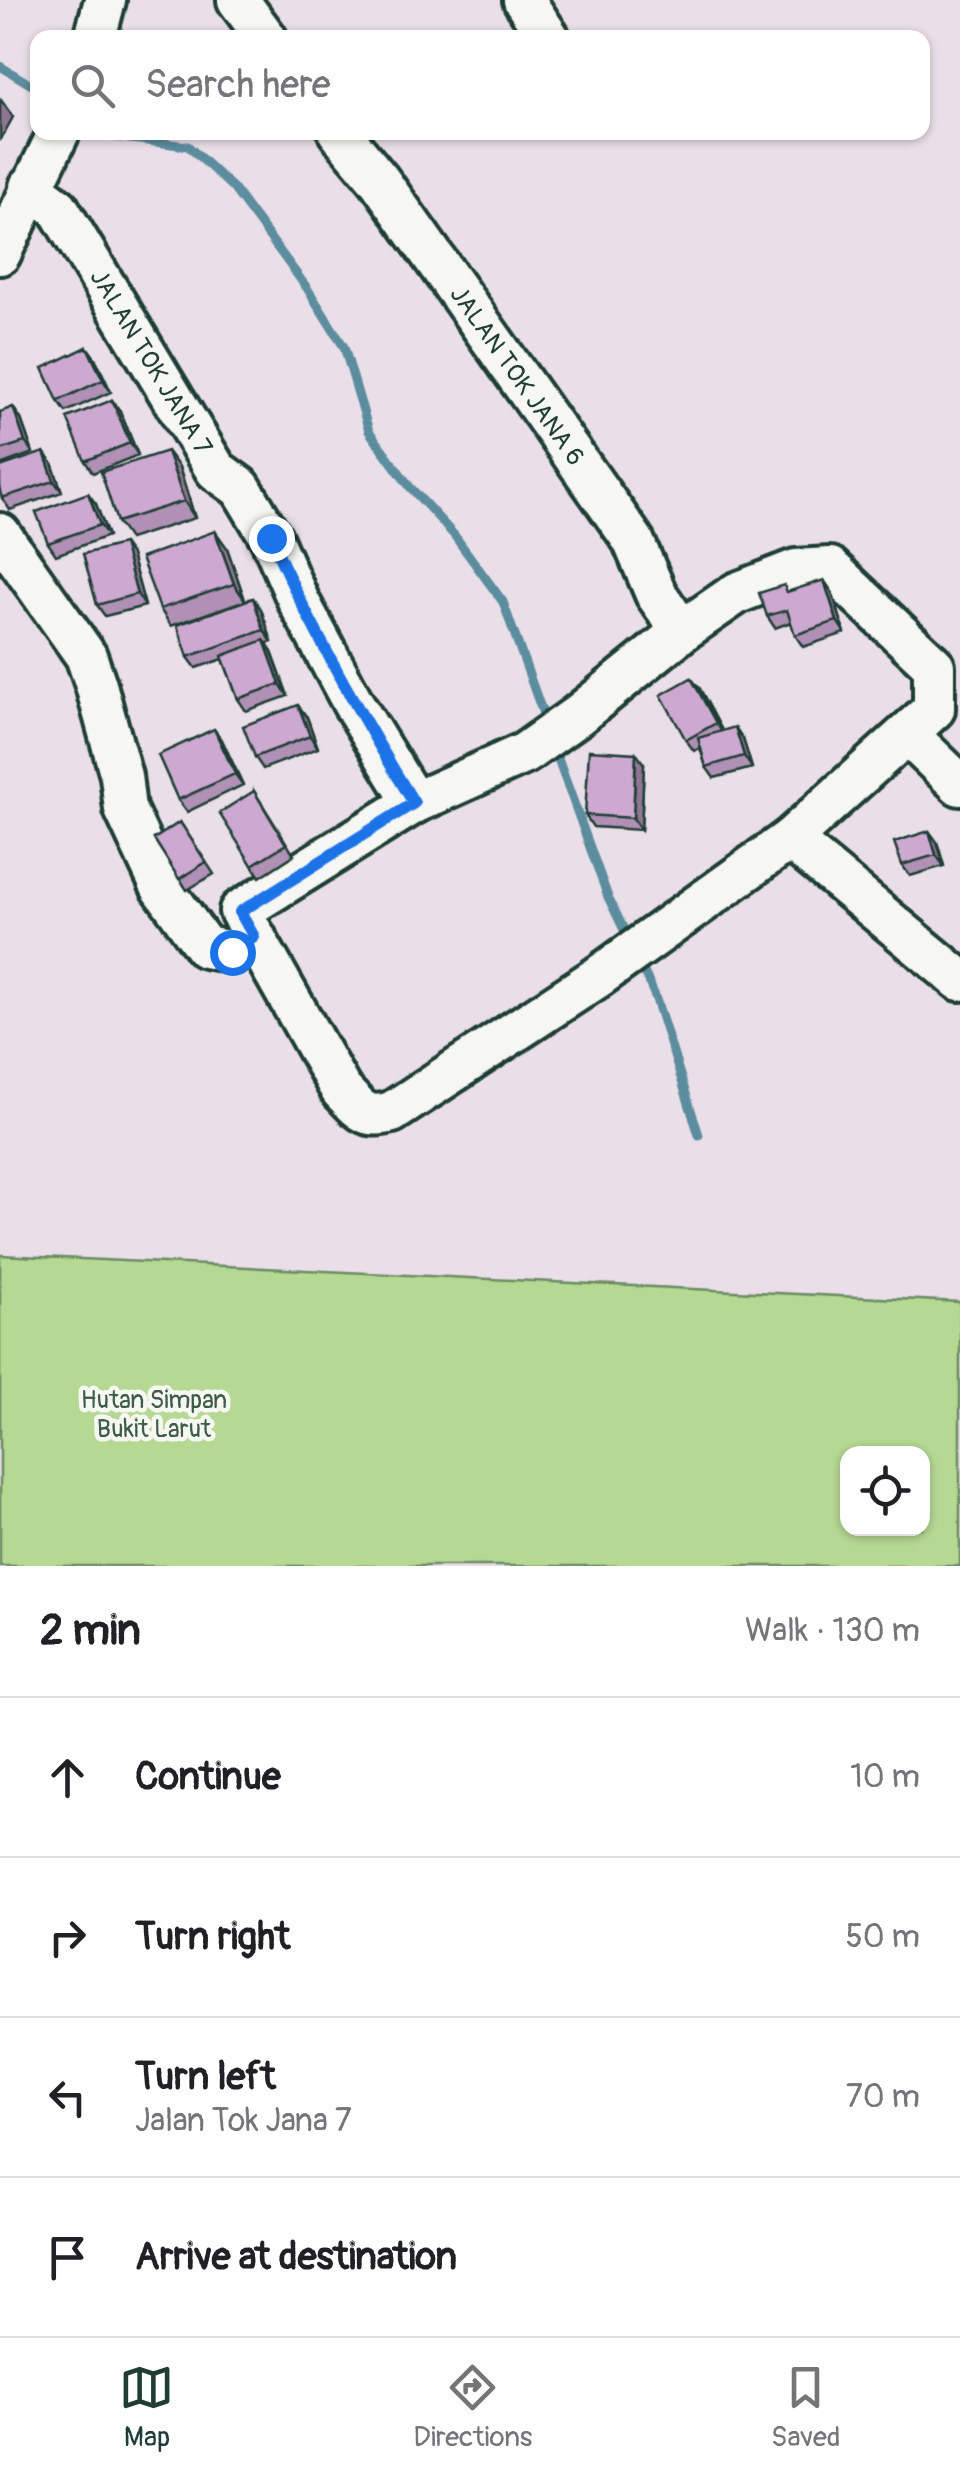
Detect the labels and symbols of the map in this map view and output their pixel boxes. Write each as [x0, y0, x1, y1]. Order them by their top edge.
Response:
street label: JALAN TOK JANA 7 [83, 264, 219, 461]
street label: JALAN TOK JANA 6 [443, 280, 591, 471]
route end [249, 516, 295, 562]
route start [210, 930, 256, 976]
park label: Hutan Simpan Bukit Larut [81, 1385, 227, 1445]

